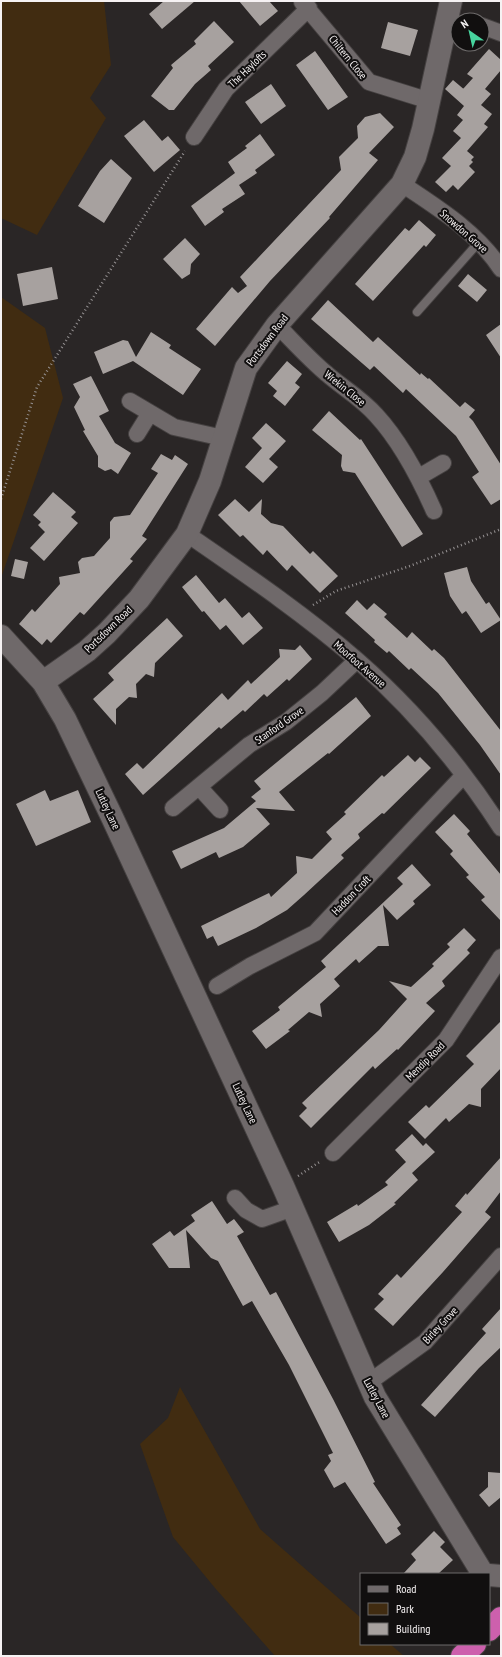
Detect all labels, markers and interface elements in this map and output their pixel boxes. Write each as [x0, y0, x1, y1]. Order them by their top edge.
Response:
north arrow [450, 12, 490, 52]
text: N [458, 16, 471, 31]
street label: Chiltern Close [326, 32, 370, 82]
street label: The Haylofts [225, 47, 269, 91]
street label: Snowdon Grove [437, 206, 491, 256]
street label: Portsdown Road [243, 311, 291, 369]
street label: Wrekin Close [322, 367, 369, 409]
street label: Portsdown Road [81, 603, 135, 655]
street label: Moorfoot Avenue [331, 638, 389, 691]
street label: Stanford Grove [252, 703, 307, 747]
street label: Lutley Lane [92, 786, 124, 832]
street label: Haddon Croft [329, 872, 373, 918]
street label: Mendip Road [403, 1038, 448, 1083]
street label: Lutley Lane [229, 1080, 261, 1126]
street label: Birley Grove [419, 1303, 461, 1346]
street label: Lutley Lane [361, 1376, 394, 1421]
legend [360, 1573, 490, 1645]
text: Road [396, 1581, 416, 1596]
text: Park [396, 1601, 414, 1616]
text: Building [396, 1621, 431, 1636]

